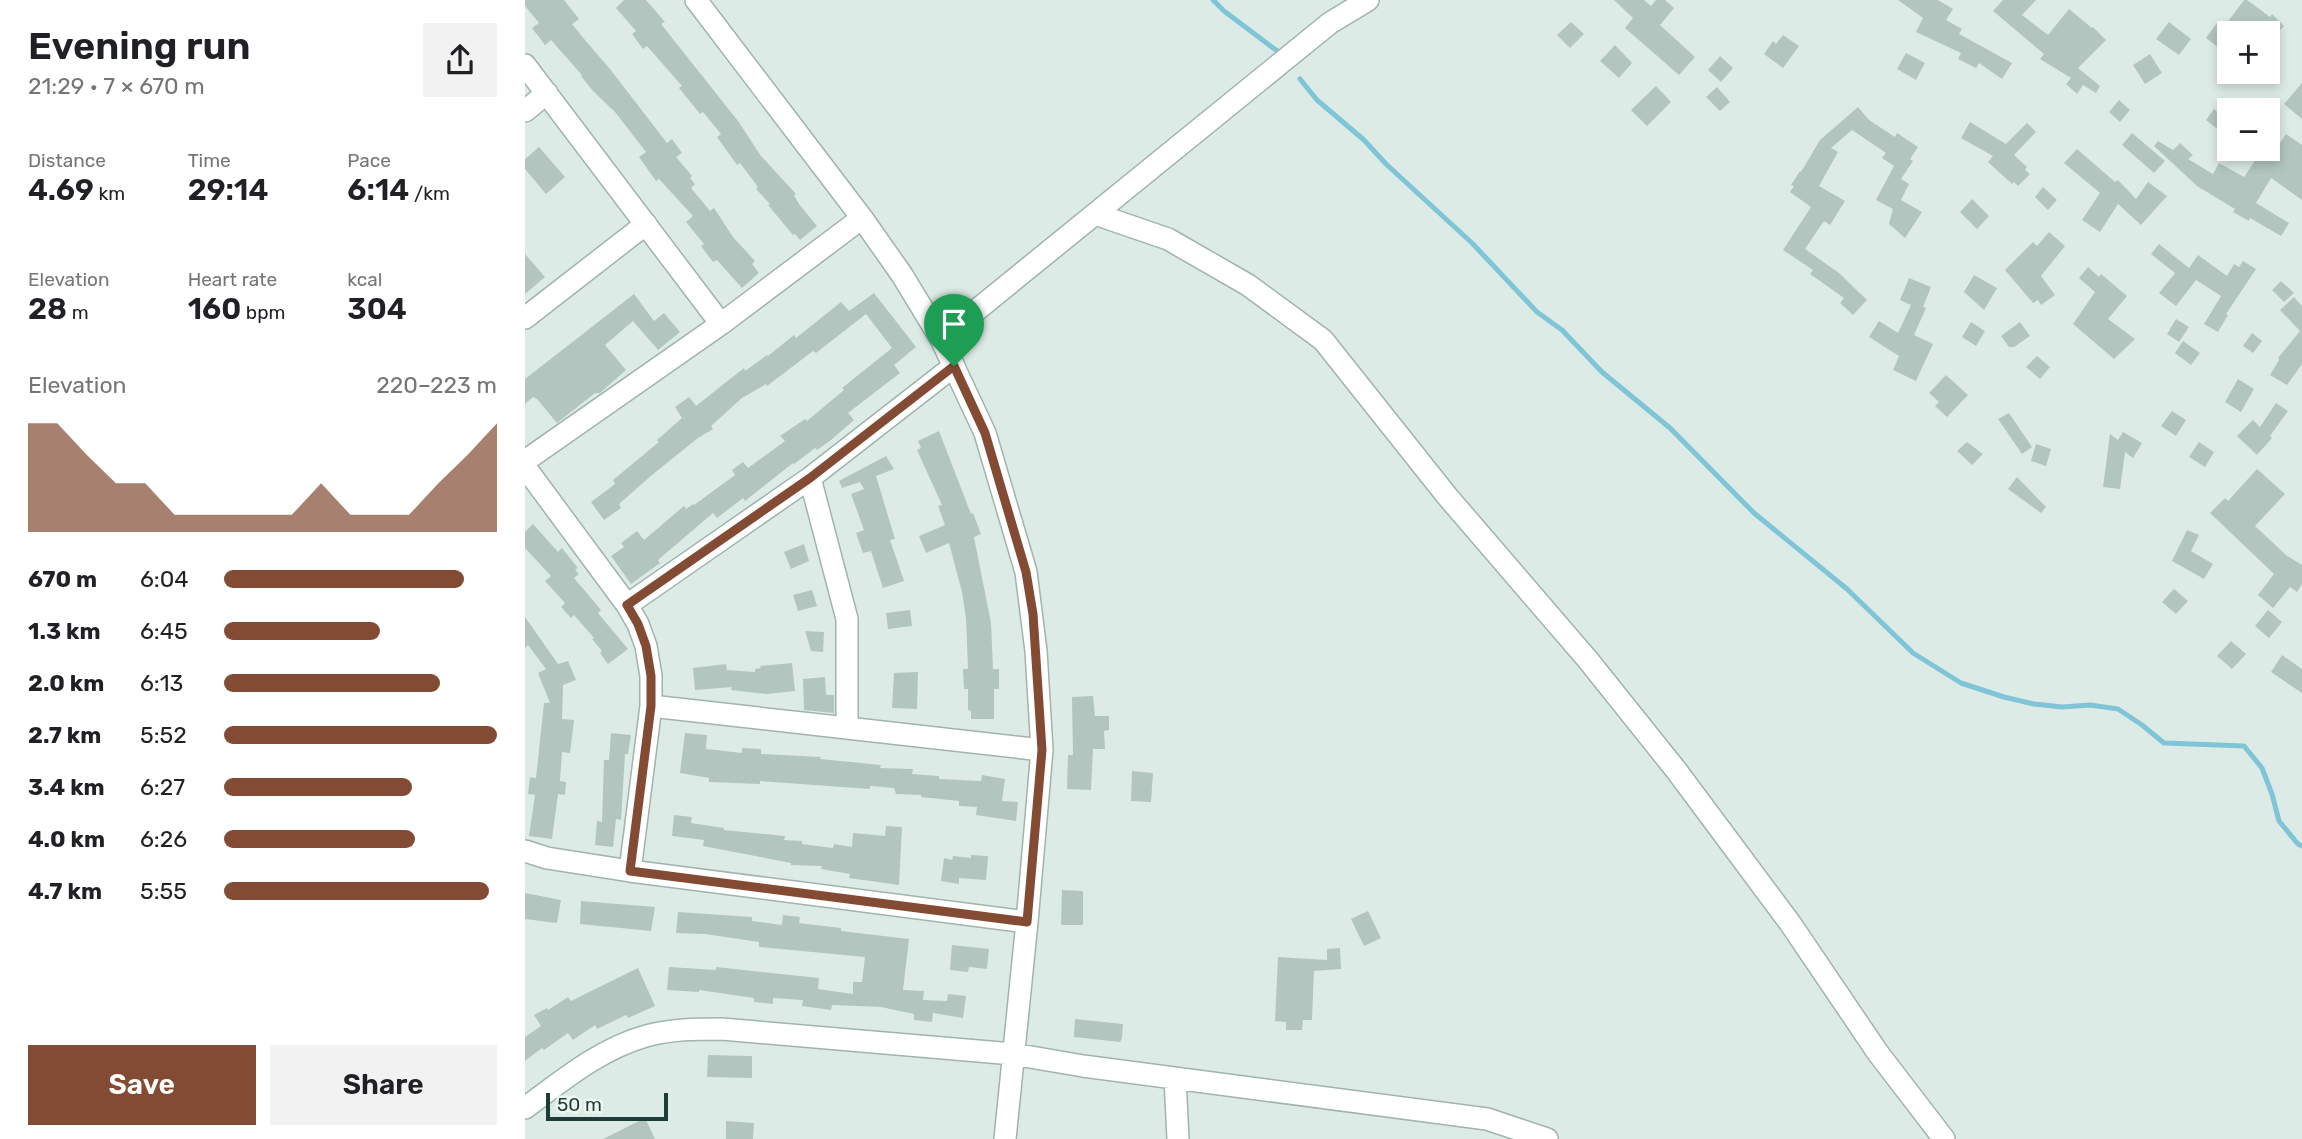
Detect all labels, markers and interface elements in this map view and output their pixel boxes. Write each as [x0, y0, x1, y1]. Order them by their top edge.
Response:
map controls [2217, 21, 2280, 161]
button: + [2217, 21, 2280, 84]
text: Evening run [28, 23, 251, 69]
button: share [423, 23, 497, 97]
text: 21:29 · 7 × 670 m [28, 72, 205, 100]
button: − [2217, 98, 2280, 161]
text: Distance [28, 149, 106, 172]
text: Time [188, 149, 231, 172]
text: Pace [347, 149, 391, 172]
text: 4.69 [28, 172, 94, 208]
text: 29:14 [188, 172, 268, 208]
text: 6:14 [347, 172, 409, 208]
text: km [94, 182, 125, 205]
text: /km [409, 182, 450, 205]
text: Elevation [28, 268, 109, 291]
text: Heart rate [188, 268, 277, 291]
text: kcal [347, 268, 382, 291]
text: 28 [28, 291, 67, 327]
text: 160 [188, 291, 241, 327]
text: 304 [347, 291, 407, 327]
pin [924, 294, 984, 366]
text: m [67, 301, 89, 324]
text: bpm [241, 301, 285, 324]
icon: arrive [935, 305, 973, 343]
text: Elevation [28, 371, 127, 399]
text: 220–223 m [376, 371, 497, 399]
text: 670 m [28, 565, 97, 593]
text: 6:04 [140, 565, 189, 593]
text: 1.3 km [28, 617, 101, 645]
text: 6:45 [140, 617, 188, 645]
text: 2.0 km [28, 669, 104, 697]
text: 6:13 [140, 669, 183, 697]
text: 2.7 km [28, 721, 101, 749]
text: 5:52 [140, 721, 187, 749]
text: 3.4 km [28, 773, 105, 801]
text: 6:27 [140, 773, 185, 801]
text: 4.0 km [28, 825, 105, 853]
text: 6:26 [140, 825, 187, 853]
text: 4.7 km [28, 877, 102, 905]
text: 5:55 [140, 877, 187, 905]
button: Save [28, 1045, 256, 1125]
button: Share [270, 1045, 497, 1125]
scale bar [546, 1090, 669, 1122]
text: 50 m [557, 1093, 602, 1116]

